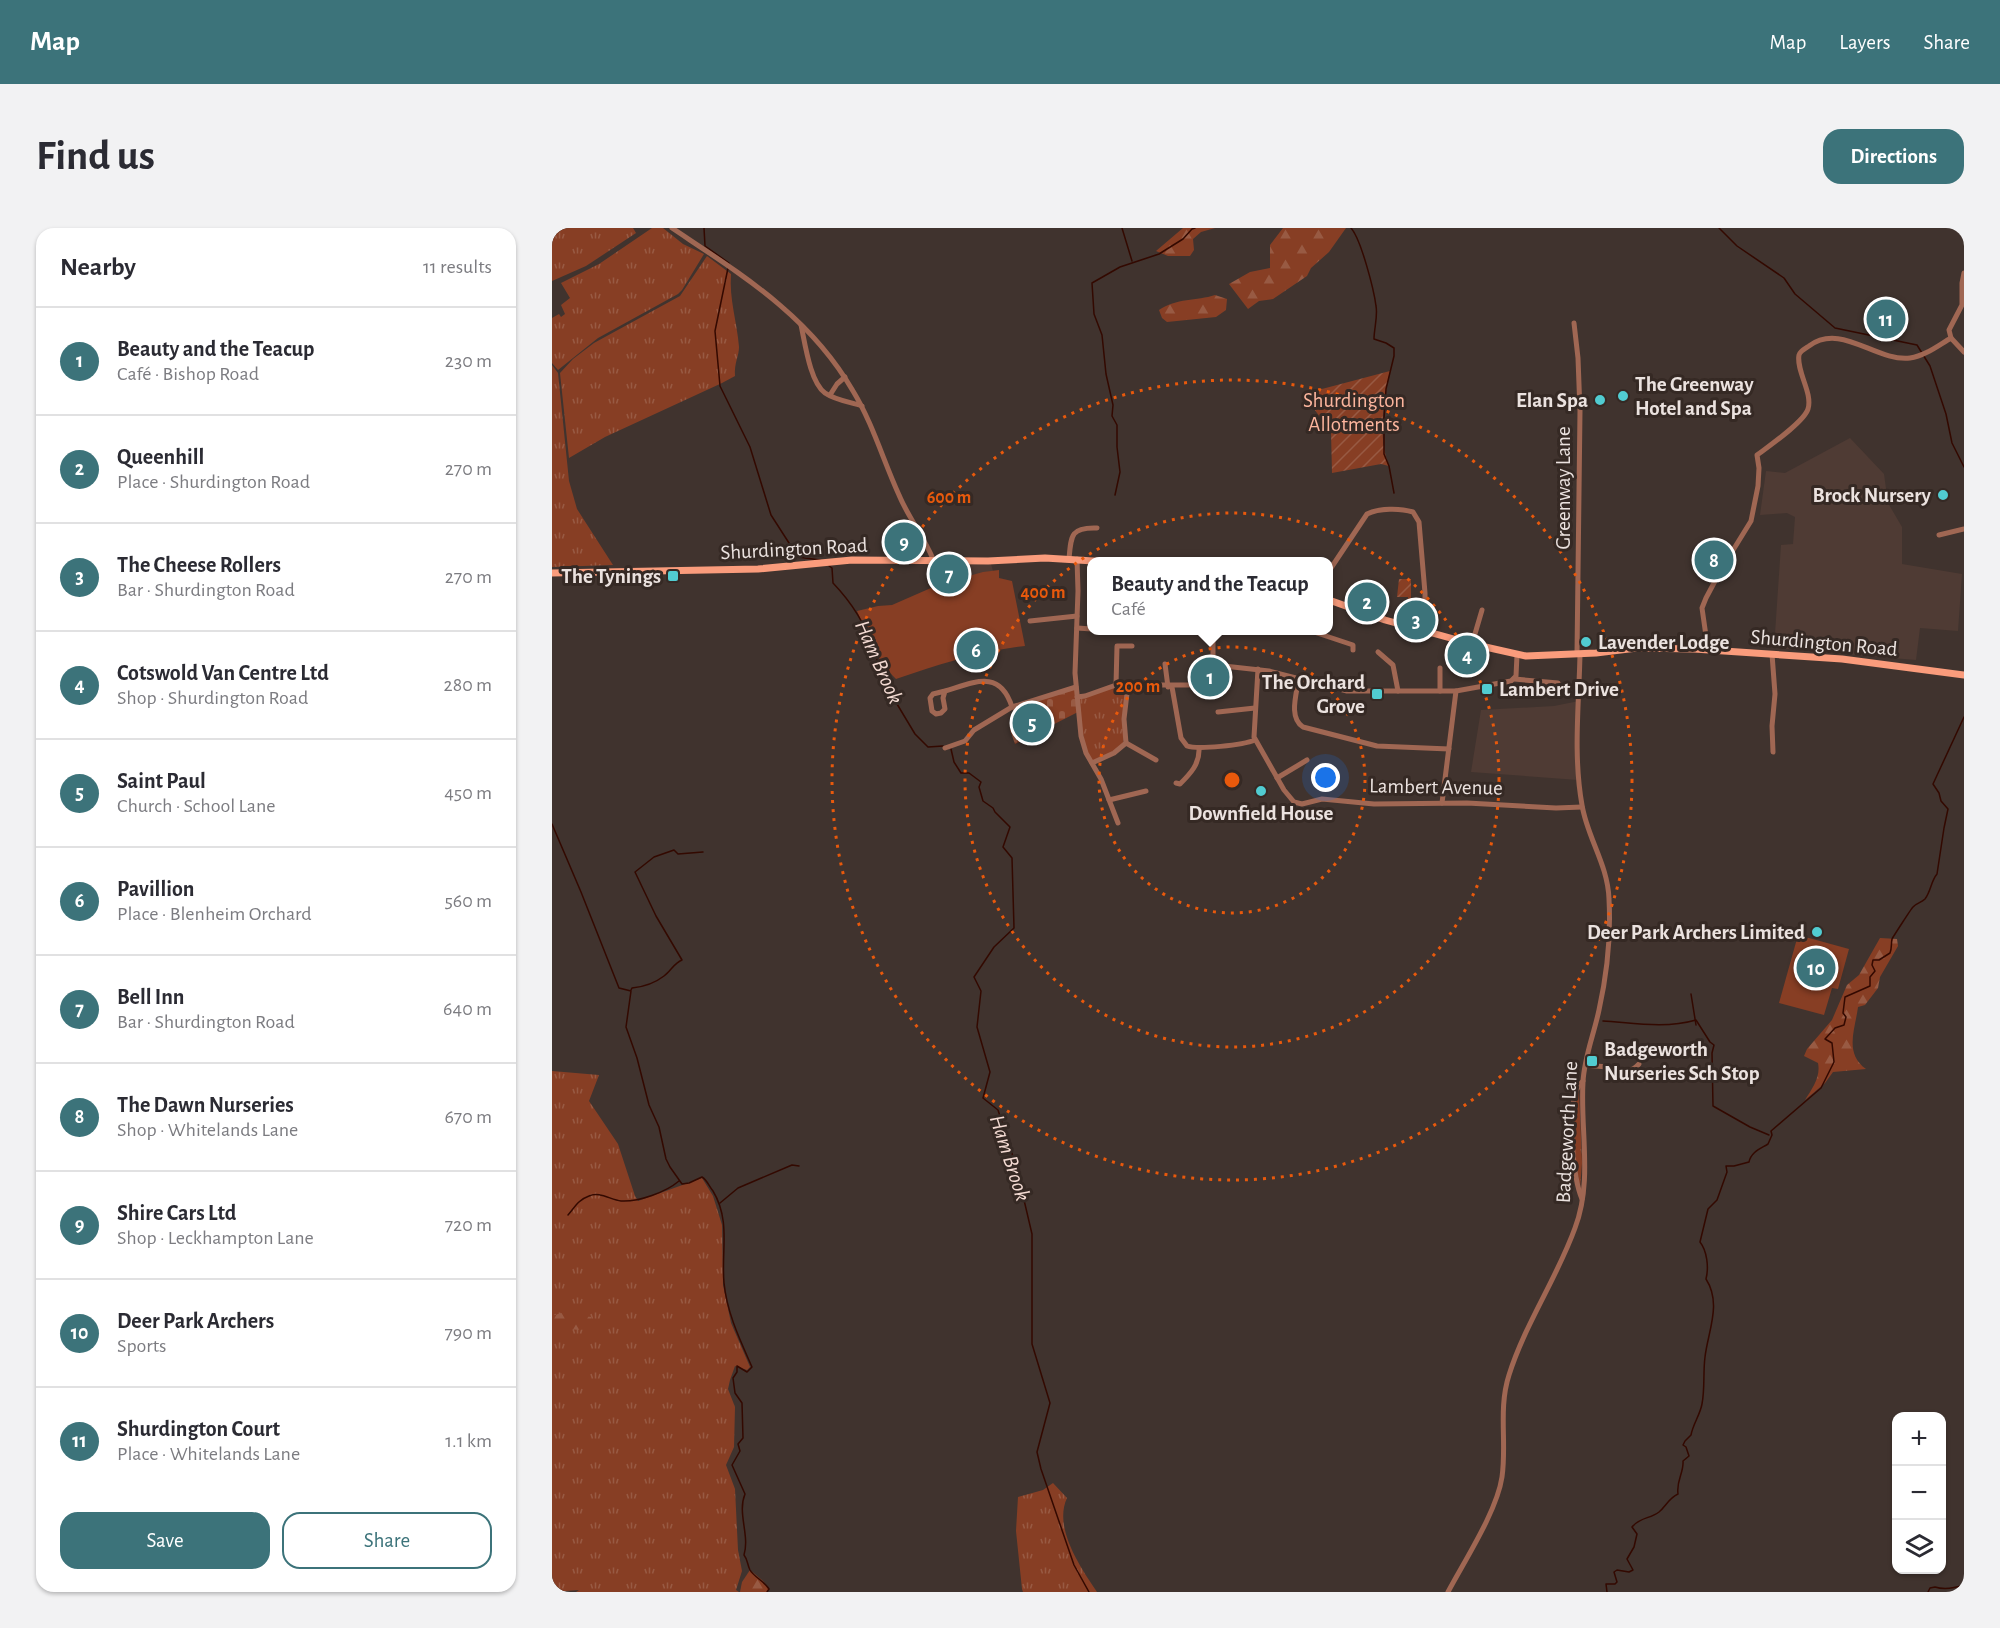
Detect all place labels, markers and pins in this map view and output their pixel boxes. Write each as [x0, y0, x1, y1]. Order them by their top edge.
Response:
pin: 11 [1866, 296, 1906, 341]
place label: The Greenway Hotel and Spa [1635, 374, 1754, 419]
marker: The Greenway Hotel and Spa [1616, 389, 1630, 403]
place label: Elan Spa [1516, 390, 1588, 411]
marker: Elan Spa [1593, 393, 1607, 407]
place label: Brock Nursery [1812, 485, 1932, 506]
marker: Brock Nursery [1936, 488, 1950, 502]
pin: 9 [884, 520, 924, 564]
pin: 8 [1694, 538, 1734, 582]
pin: 7 [930, 552, 968, 596]
place label: The Tynings [561, 566, 661, 587]
marker: The Tynings [666, 569, 680, 583]
pin: 2 [1348, 580, 1386, 625]
pin: 3 [1396, 598, 1436, 642]
pin: 6 [956, 628, 996, 672]
pin: 4 [1448, 632, 1486, 678]
place label: Lavender Lodge [1598, 632, 1729, 653]
marker: Lavender Lodge [1579, 635, 1593, 649]
pin: 1 [1190, 654, 1230, 700]
place label: The Orchard Grove [1262, 672, 1365, 717]
place label: Lambert Drive [1499, 679, 1619, 700]
marker: Lambert Drive [1480, 682, 1494, 696]
marker: The Orchard Grove [1370, 687, 1384, 701]
pin: 5 [1012, 700, 1052, 746]
centre of rings [1222, 770, 1242, 790]
marker: Downfield House [1254, 784, 1268, 798]
place label: Downfield House [1188, 803, 1334, 824]
place label: Deer Park Archers Limited [1587, 922, 1805, 943]
marker: Deer Park Archers Limited [1810, 925, 1824, 939]
pin: 10 [1796, 946, 1836, 990]
place label: Badgeworth Nurseries Sch Stop [1604, 1039, 1760, 1084]
marker: Badgeworth Nurseries Sch Stop [1585, 1054, 1599, 1068]

